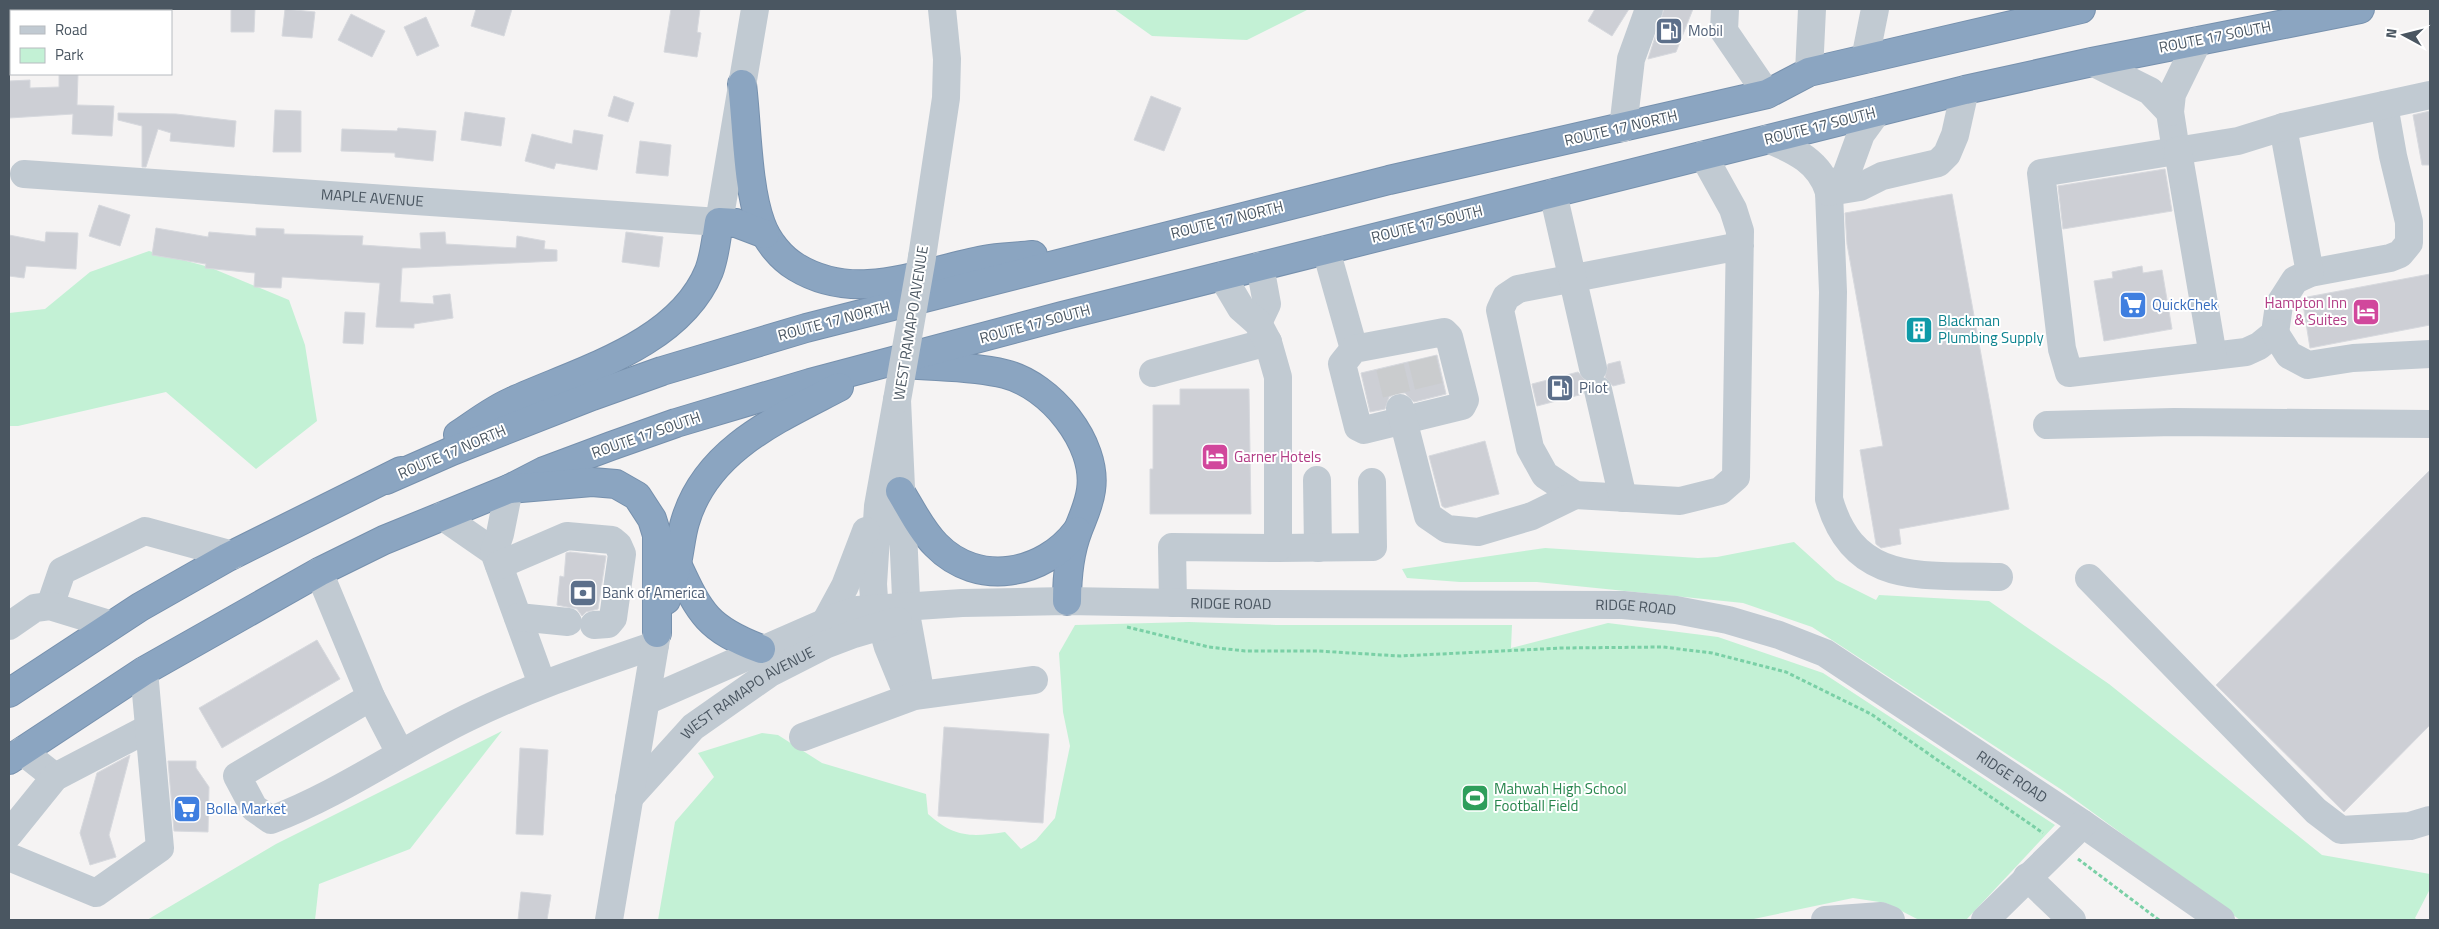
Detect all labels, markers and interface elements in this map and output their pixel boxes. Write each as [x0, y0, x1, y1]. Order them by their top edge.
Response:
legend [10, 10, 172, 75]
north arrow [2379, 10, 2429, 60]
street label: ROUTE 17 SOUTH [2157, 14, 2273, 59]
fuel station icon: Mobil [1654, 16, 1684, 46]
text: Road [55, 18, 87, 41]
place label: Mobil [1688, 19, 1723, 42]
text: N [2380, 27, 2402, 39]
text: Park [55, 43, 84, 66]
street label: ROUTE 17 SOUTH [1762, 101, 1878, 150]
street label: ROUTE 17 NORTH [1562, 103, 1680, 152]
street label: MAPLE AVENUE [320, 183, 424, 213]
street label: ROUTE 17 NORTH [1168, 194, 1286, 245]
street label: ROUTE 17 SOUTH [1369, 199, 1485, 248]
street label: WEST RAMAPO AVENUE [887, 244, 934, 402]
supermarket icon: QuickChek [2118, 290, 2148, 320]
place label: Hampton Inn & Suites [2265, 291, 2347, 331]
place label: QuickChek [2152, 293, 2218, 316]
street label: ROUTE 17 NORTH [775, 294, 893, 347]
hotel icon: Hampton Inn & Suites [2351, 297, 2381, 327]
street label: ROUTE 17 SOUTH [977, 298, 1093, 349]
place label: Blackman Plumbing Supply [1938, 309, 2044, 349]
building icon: Blackman Plumbing Supply [1904, 315, 1934, 345]
fuel station icon: Pilot [1545, 373, 1575, 403]
place label: Pilot [1579, 376, 1609, 399]
street label: ROUTE 17 SOUTH [588, 405, 704, 464]
street label: ROUTE 17 NORTH [394, 418, 509, 485]
hotel icon: Garner Hotels [1200, 442, 1230, 472]
place label: Garner Hotels [1234, 445, 1321, 468]
bank icon: Bank of America [568, 578, 598, 608]
place label: Bank of America [602, 581, 706, 604]
street label: RIDGE ROAD [1190, 591, 1271, 615]
street label: RIDGE ROAD [1595, 593, 1677, 621]
street label: WEST RAMAPO AVENUE [675, 640, 818, 745]
street label: RIDGE ROAD [1972, 744, 2052, 808]
place label: Mahwah High School Football Field [1494, 777, 1627, 817]
sports icon: Mahwah High School Football Field [1460, 783, 1490, 813]
supermarket icon: Bolla Market [172, 794, 202, 824]
place label: Bolla Market [206, 797, 287, 820]

